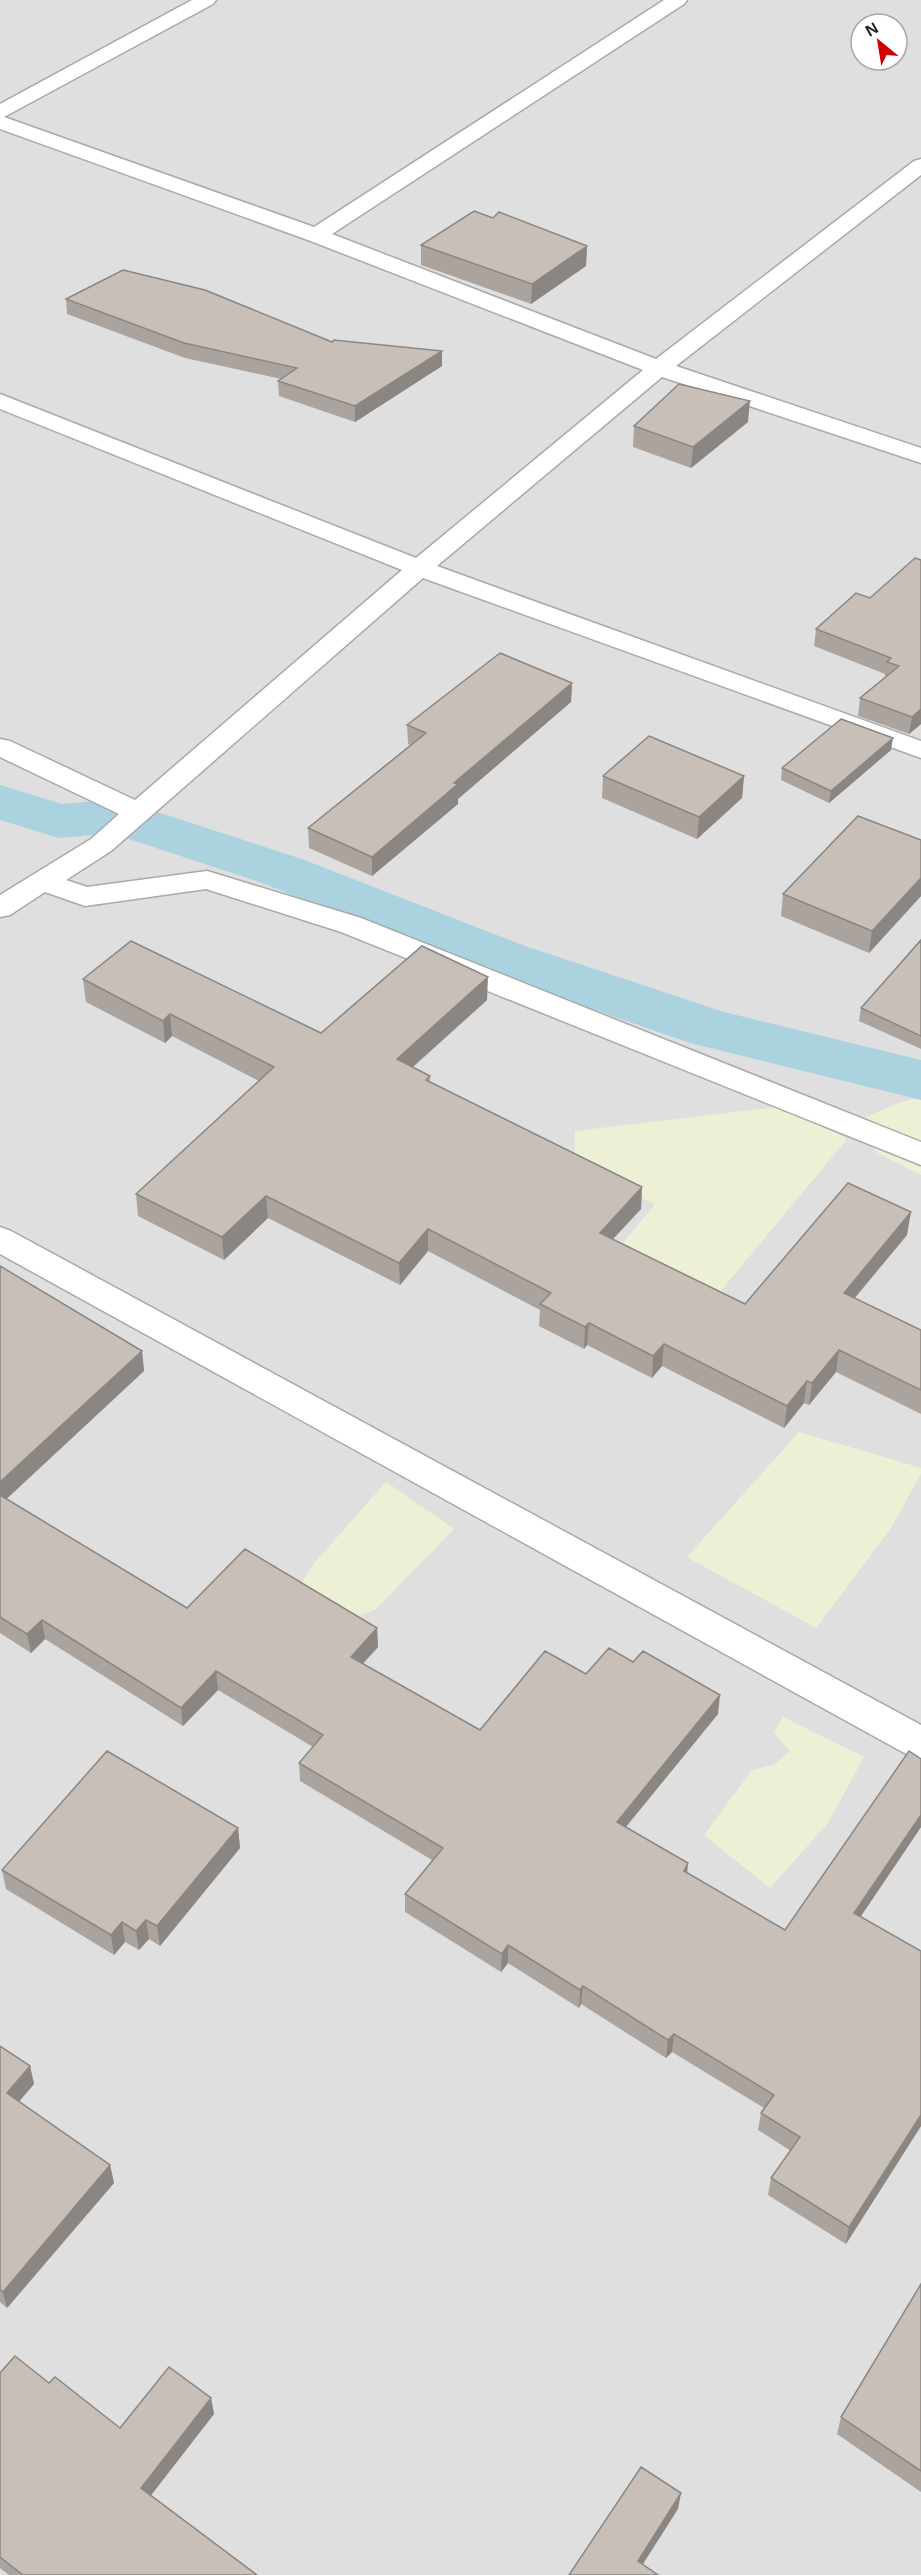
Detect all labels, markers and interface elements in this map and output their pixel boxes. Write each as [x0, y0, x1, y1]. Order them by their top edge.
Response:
north arrow [849, 12, 909, 72]
text: N [862, 19, 881, 40]

